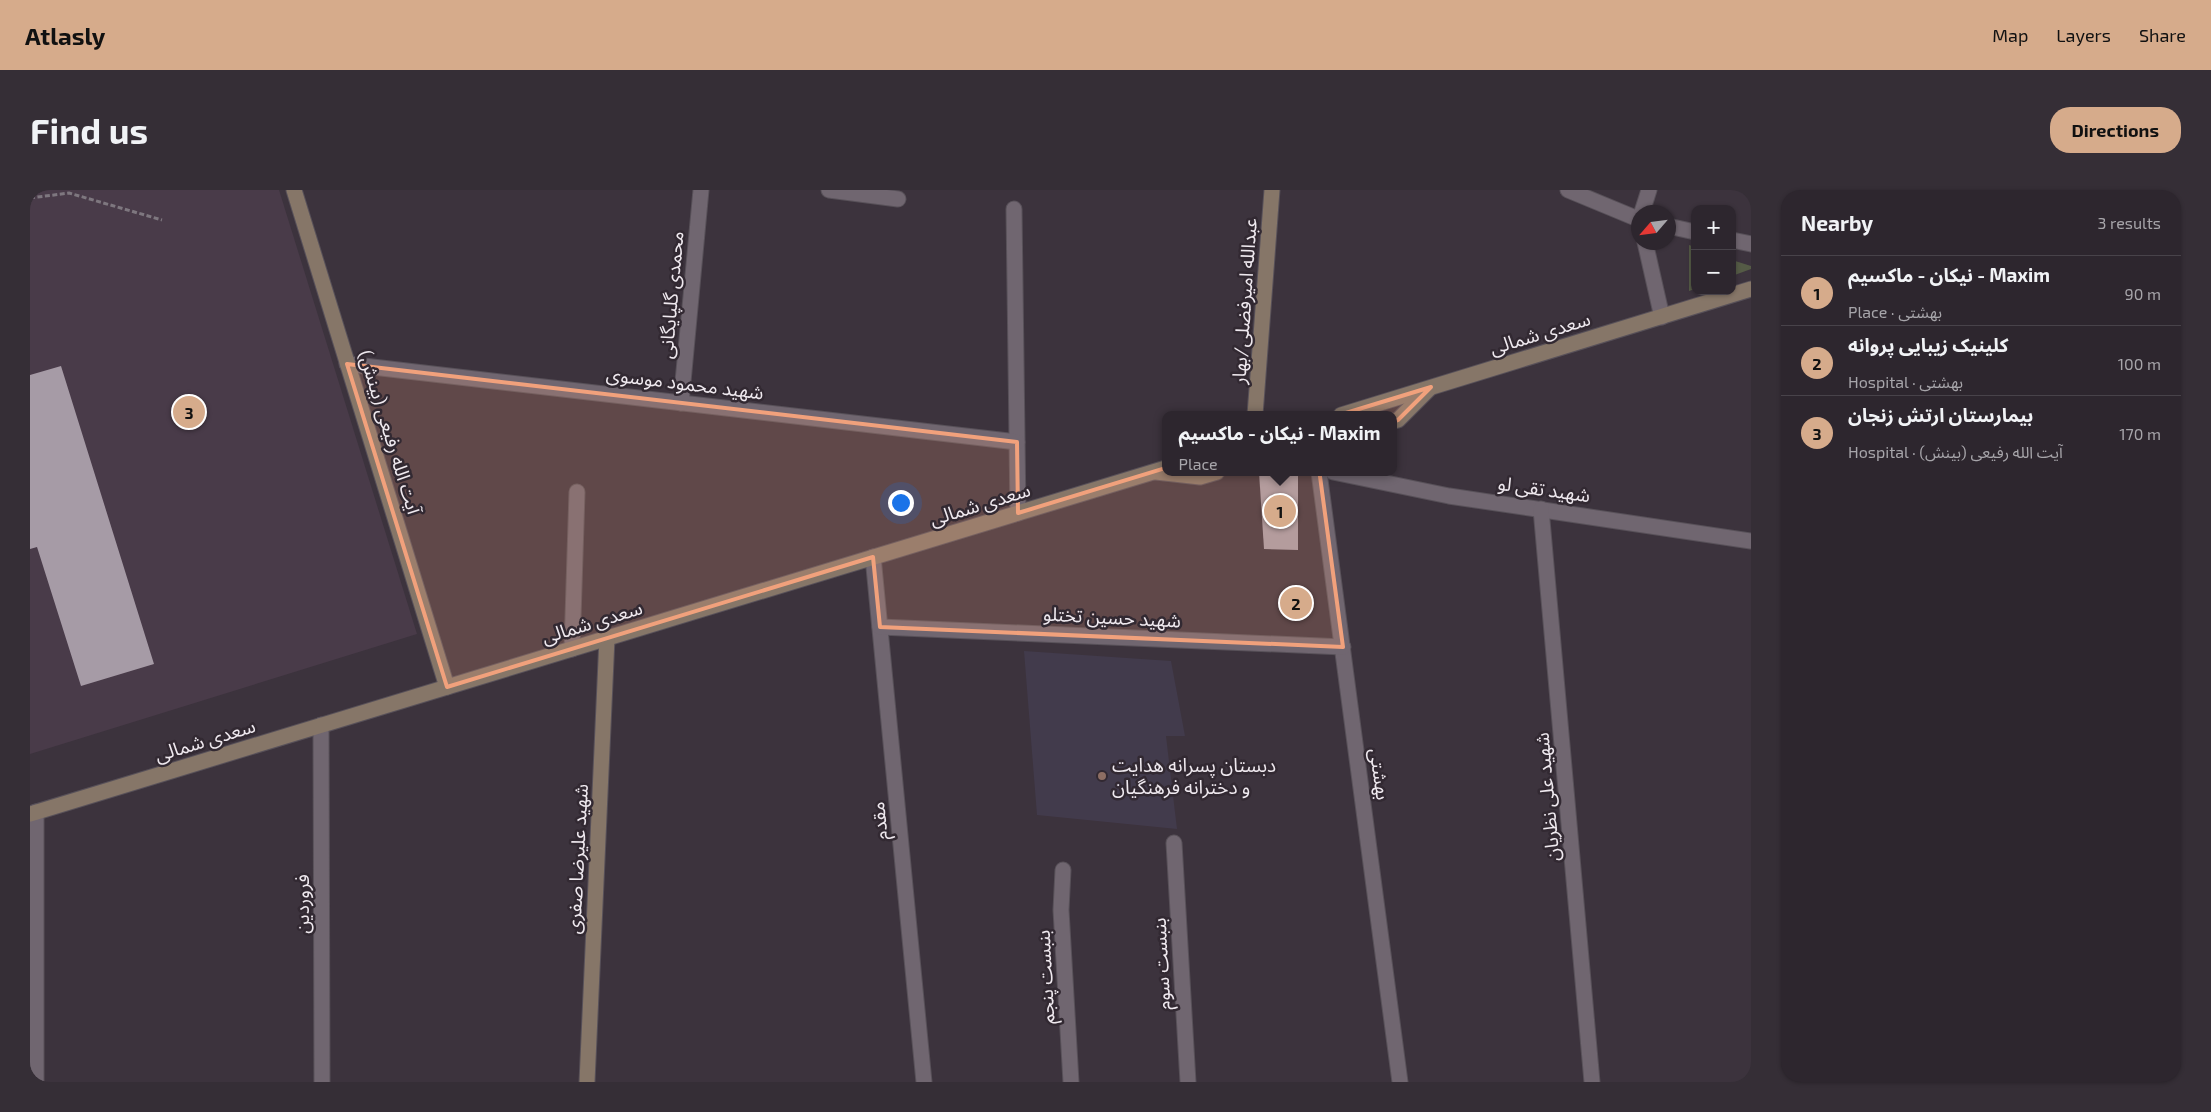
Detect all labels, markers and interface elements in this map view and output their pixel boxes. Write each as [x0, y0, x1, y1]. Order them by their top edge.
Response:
text: Atlasly [25, 21, 105, 50]
text: Map [1992, 24, 2028, 46]
text: Layers [2056, 24, 2111, 46]
text: Share [2139, 24, 2186, 46]
button: Directions [2050, 107, 2181, 153]
text: Find us [30, 109, 148, 151]
north arrow [1631, 205, 1676, 250]
map controls [1691, 205, 1736, 295]
button: + [1691, 205, 1736, 250]
text: Nearby [1801, 210, 1873, 235]
text: 3 results [2098, 213, 2161, 232]
street label: عبدالله امیرفضلی/بهار [1226, 217, 1262, 386]
street label: محمدی گلپایگانی [653, 230, 690, 360]
button: − [1691, 250, 1736, 295]
text: نیکان - ماکسیم - Maxim [1848, 263, 2050, 286]
text: 1 [1814, 284, 1820, 303]
text: 90 m [2125, 284, 2161, 303]
text: Place · بهشتی [1848, 302, 1942, 321]
street label: سعدی شمالی [1487, 306, 1593, 360]
text: کلینیک زیبایی پروانه [1848, 333, 2008, 356]
street label: آیت الله رفیعی (بینش) [354, 347, 427, 518]
text: 2 [1812, 354, 1822, 373]
text: 100 m [2118, 354, 2161, 373]
street label: شهید محمود موسوی [605, 361, 765, 405]
text: Hospital · بهشتی [1848, 372, 1963, 391]
pin: 3 [173, 393, 205, 431]
text: بیمارستان ارتش زنجان [1848, 403, 2033, 426]
popup [1162, 411, 1397, 476]
text: نیکان - ماکسیم - Maxim [1178, 421, 1381, 444]
text: 3 [1812, 424, 1822, 443]
text: 170 m [2119, 424, 2161, 443]
text: Hospital · آیت الله رفیعی (بینش) [1848, 442, 2063, 461]
text: Place [1178, 454, 1218, 473]
street label: شهید تقی لو [1496, 471, 1592, 507]
street label: سعدی شمالی [927, 477, 1033, 531]
your location [888, 490, 914, 516]
pin: 1 [1264, 492, 1296, 530]
pin: 2 [1280, 584, 1312, 622]
street label: سعدی شمالی [539, 595, 645, 649]
street label: شهید حسین تختلو [1042, 601, 1182, 633]
street label: سعدی شمالی [152, 713, 258, 767]
street label: شهید علی نظریان [1529, 732, 1565, 862]
street label: بهشتی [1365, 747, 1395, 801]
place label: دبستان پسرانه هدایت و دخترانه فرهنگیان [1112, 753, 1276, 799]
marker: دبستان پسرانه هدایت و دخترانه فرهنگیان [1096, 770, 1108, 782]
street label: شهید علیرضا صفری [561, 783, 593, 935]
street label: مقدم [865, 800, 896, 841]
street label: فروردین [290, 874, 314, 934]
street label: بنبست سوم [1147, 917, 1178, 1011]
street label: بنبست پنجم [1031, 929, 1062, 1025]

